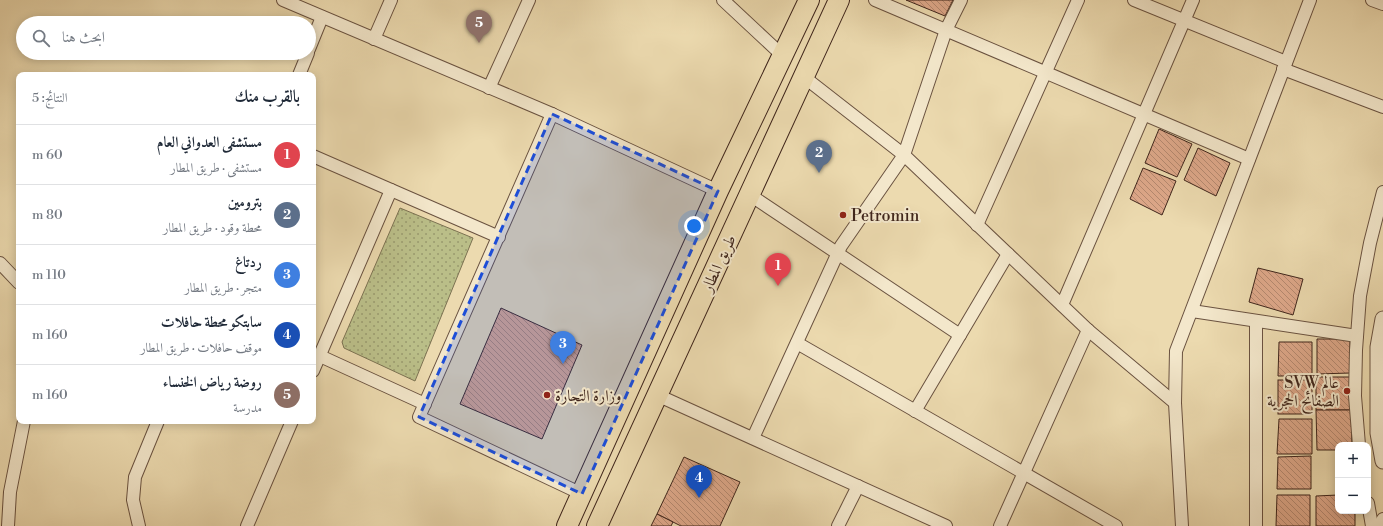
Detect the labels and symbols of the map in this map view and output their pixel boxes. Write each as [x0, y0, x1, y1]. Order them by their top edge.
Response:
pin: 5 [466, 10, 492, 43]
pin: 2 [806, 140, 832, 173]
place label: Petromin [851, 206, 920, 226]
marker: Petromin [838, 210, 848, 220]
your location [684, 216, 704, 236]
street label: طريق المطار [696, 232, 741, 297]
pin: 1 [765, 253, 791, 286]
pin: 3 [550, 331, 576, 364]
place label: SVW عالم الصفائح الحجرية [1267, 373, 1339, 414]
place label: وزارة التجارة [555, 386, 622, 406]
marker: SVW عالم الصفائح الحجرية [1342, 386, 1352, 396]
marker: وزارة التجارة [542, 390, 552, 400]
pin: 4 [686, 465, 712, 498]

